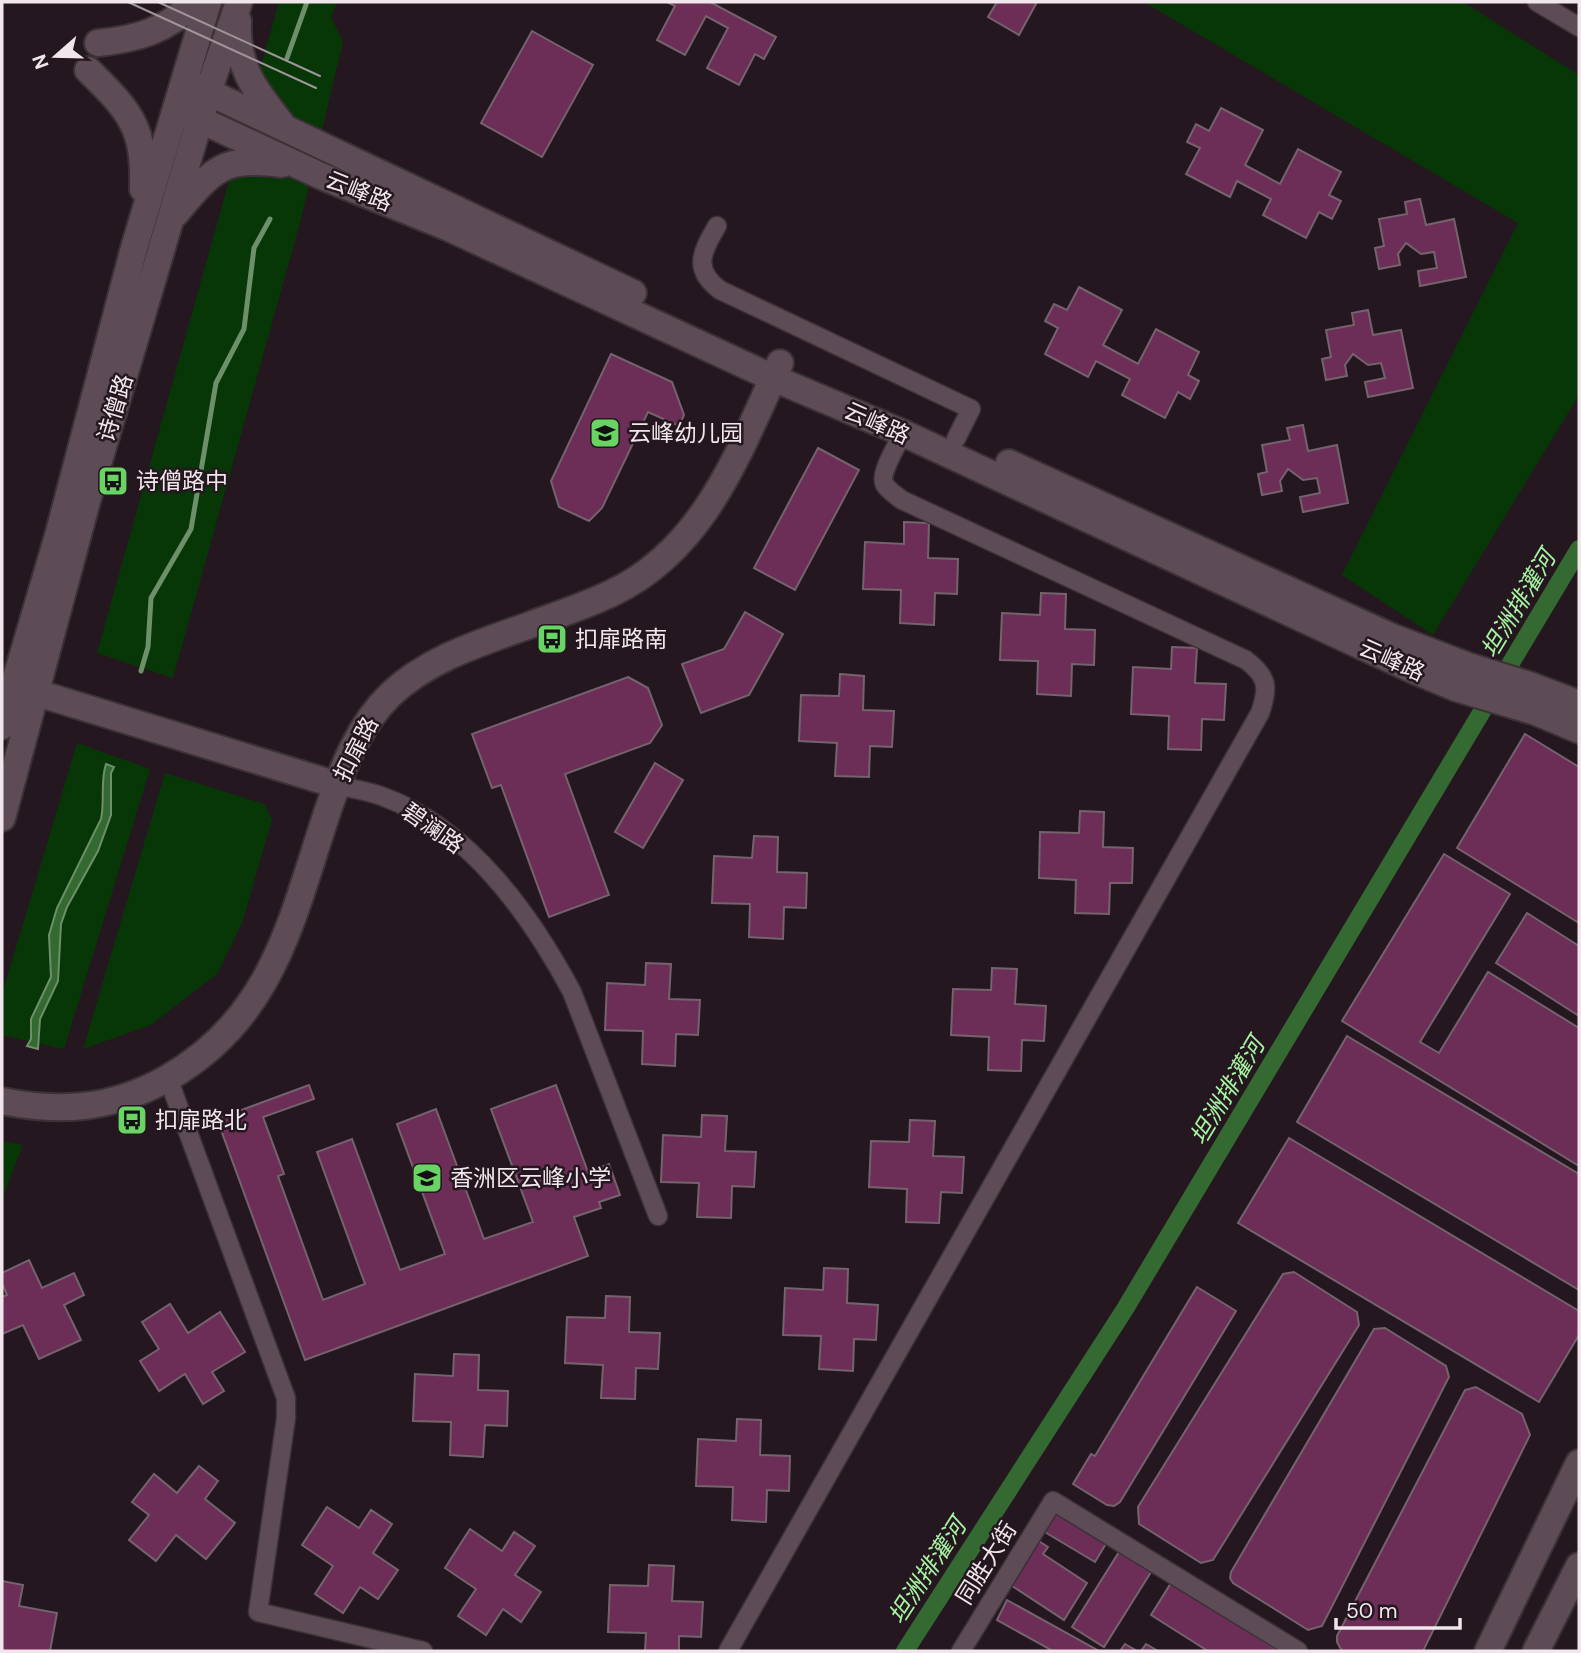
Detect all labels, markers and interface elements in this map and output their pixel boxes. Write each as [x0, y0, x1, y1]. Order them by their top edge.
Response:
north arrow [21, 21, 91, 91]
text: N [26, 51, 55, 72]
street label: 云峰路 [321, 164, 397, 218]
street label: 诗僧路 [91, 371, 139, 445]
street label: 云峰路 [839, 395, 915, 451]
school or university icon: 云峰幼儿园 [588, 416, 622, 450]
place label: 云峰幼儿园 [628, 418, 743, 448]
bus stop icon: 诗僧路中 [96, 464, 130, 498]
place label: 诗僧路中 [136, 466, 228, 496]
water label: 坦洲排灌河 [1474, 541, 1564, 663]
bus stop icon: 扣扉路南 [535, 622, 569, 656]
place label: 扣扉路南 [575, 624, 667, 654]
street label: 云峰路 [1354, 632, 1430, 688]
street label: 扣扉路 [327, 711, 385, 787]
street label: 碧澜路 [396, 796, 470, 860]
water label: 坦洲排灌河 [1183, 1028, 1273, 1150]
bus stop icon: 扣扉路北 [115, 1103, 149, 1137]
place label: 扣扉路北 [155, 1105, 247, 1135]
school or university icon: 香洲区云峰小学 [410, 1161, 444, 1195]
place label: 香洲区云峰小学 [450, 1163, 611, 1193]
water label: 坦洲排灌河 [881, 1509, 975, 1630]
street label: 同胜大街 [949, 1516, 1023, 1610]
scale bar [1336, 1586, 1460, 1630]
text: 50 m [1346, 1597, 1397, 1625]

